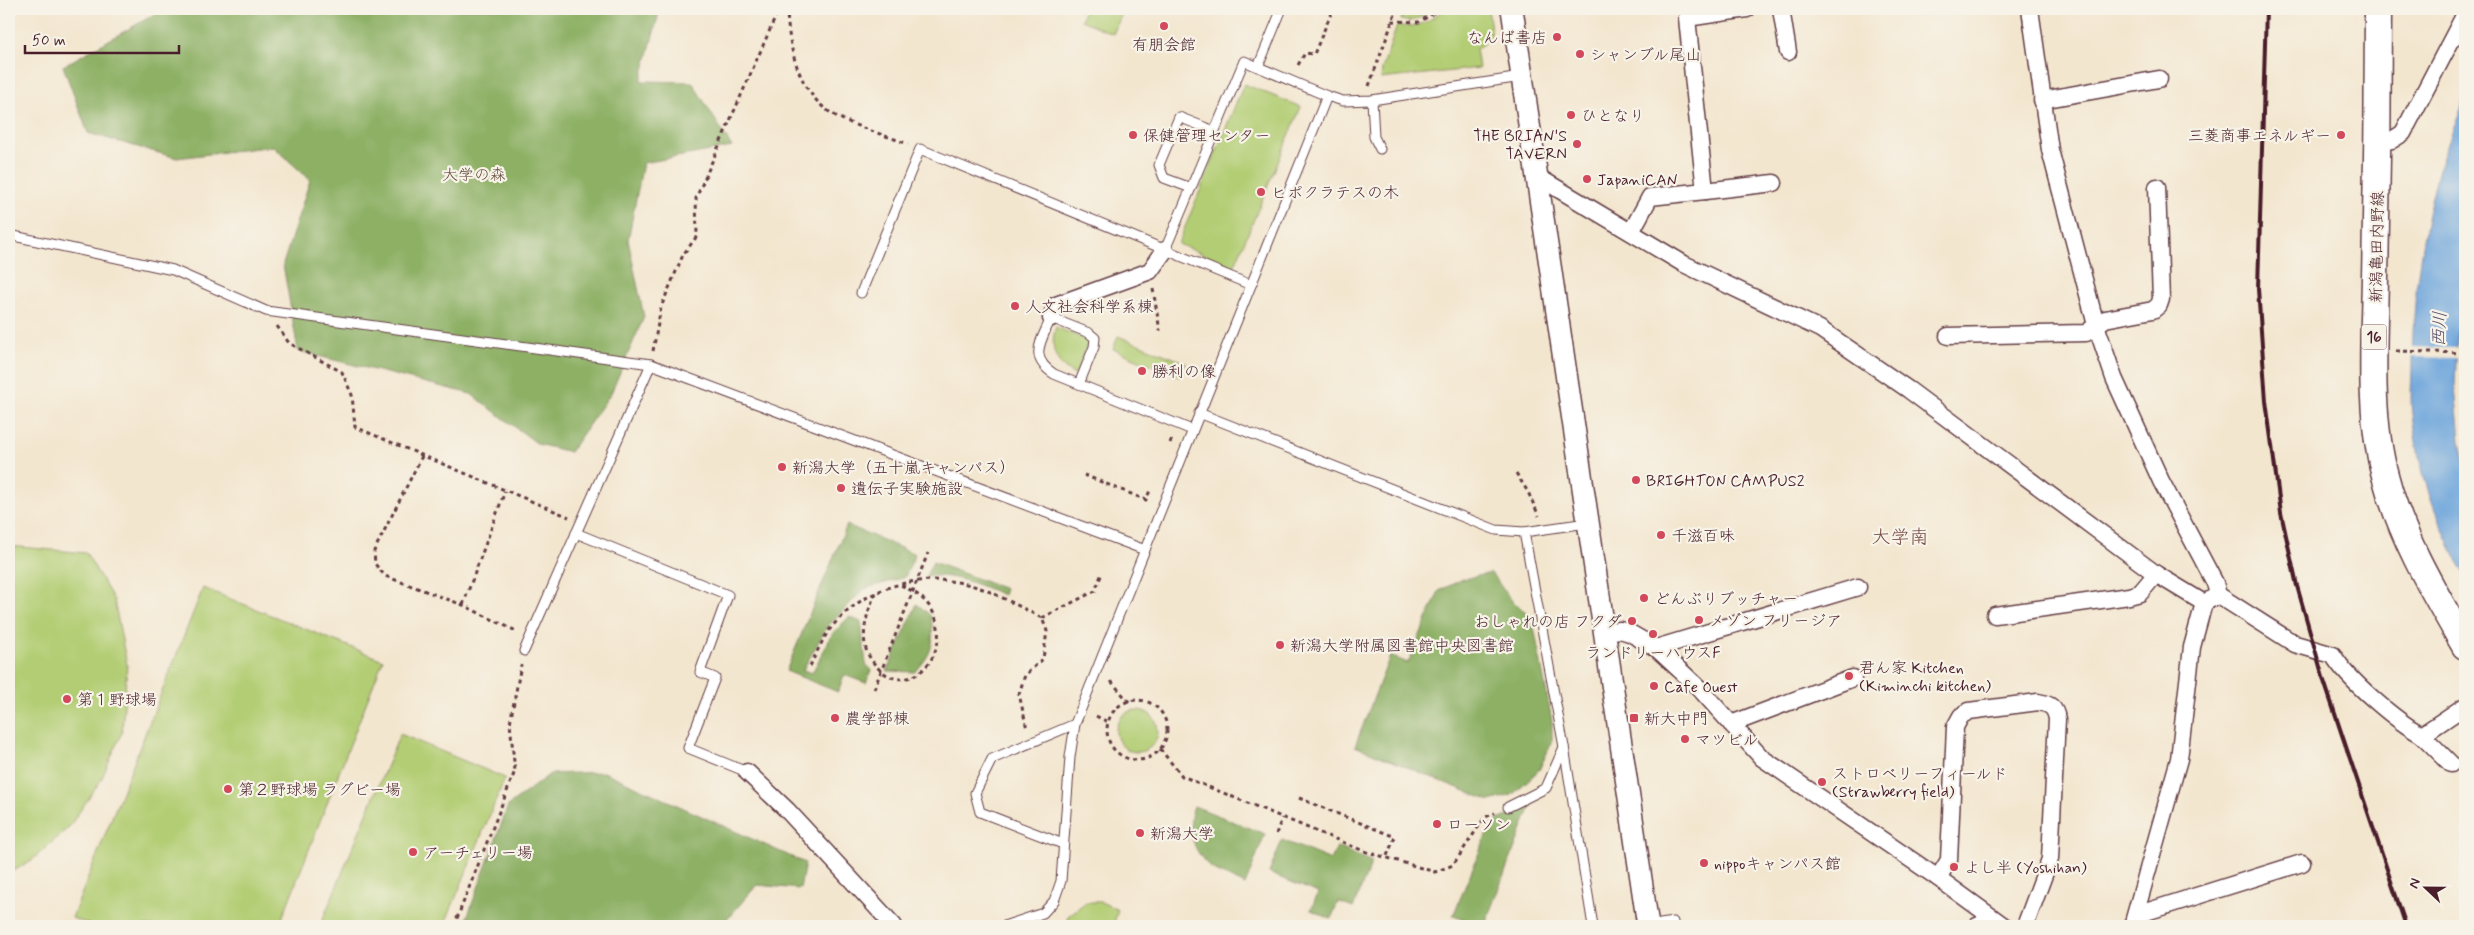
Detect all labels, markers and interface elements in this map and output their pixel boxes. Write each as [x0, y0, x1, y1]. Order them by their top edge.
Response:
marker: 有朋会館 [1158, 20, 1170, 32]
scale bar [25, 22, 179, 54]
place label: なんば書店 [1467, 28, 1547, 49]
text: 50 m [32, 31, 66, 51]
marker: なんば書店 [1551, 31, 1563, 43]
place label: 有朋会館 [1132, 35, 1196, 56]
place label: シャンブル尾山 [1590, 45, 1701, 66]
marker: シャンブル尾山 [1574, 48, 1586, 60]
place label: ひとなり [1581, 106, 1645, 127]
marker: ひとなり [1565, 109, 1577, 121]
place label: 保健管理センター [1143, 126, 1270, 147]
place label: THE BRIAN'S TAVERN [1473, 126, 1567, 165]
place label: 三菱商事エネルギー [2188, 126, 2331, 147]
marker: 保健管理センター [1127, 129, 1139, 141]
marker: 三菱商事エネルギー [2335, 129, 2347, 141]
marker: THE BRIAN'S TAVERN [1571, 138, 1583, 150]
park label: 大学の森 [442, 165, 506, 186]
place label: JapaniCAN [1597, 170, 1678, 191]
marker: JapaniCAN [1581, 173, 1593, 185]
place label: ヒポクラテスの木 [1271, 183, 1399, 204]
marker: ヒポクラテスの木 [1255, 186, 1267, 198]
street label: 新潟亀田内野線 [2366, 191, 2389, 303]
place label: 人文社会科学系棟 [1025, 297, 1153, 318]
marker: 人文社会科学系棟 [1009, 300, 1021, 312]
water label: 西川 [2427, 311, 2453, 347]
road number: 16 [2362, 324, 2386, 350]
place label: 勝利の像 [1152, 362, 1216, 383]
marker: 勝利の像 [1136, 365, 1148, 377]
place label: 新潟大学（五十嵐キャンパス） [792, 458, 1015, 479]
marker: 新潟大学（五十嵐キャンパス） [776, 461, 788, 473]
place label: BRIGHTON CAMPUS2 [1646, 471, 1805, 492]
marker: BRIGHTON CAMPUS2 [1630, 474, 1642, 486]
place label: 遺伝子実験施設 [851, 479, 963, 500]
marker: 遺伝子実験施設 [835, 482, 847, 494]
district label: 大学南 [1871, 525, 1929, 550]
place label: 千滋百味 [1671, 526, 1735, 547]
marker: 千滋百味 [1655, 529, 1667, 541]
place label: どんぶりブッチャー [1654, 589, 1798, 610]
marker: どんぶりブッチャー [1638, 592, 1650, 604]
place label: メゾン フリージア [1709, 611, 1842, 632]
place label: おしゃれの店 フクダ [1474, 612, 1622, 633]
marker: メゾン フリージア [1693, 614, 1705, 626]
marker: おしゃれの店 フクダ [1626, 615, 1638, 627]
marker: ランドリーハウスF [1647, 628, 1659, 640]
place label: 新潟大学附属図書館中央図書館 [1290, 636, 1514, 657]
marker: 新潟大学附属図書館中央図書館 [1274, 639, 1286, 651]
place label: ランドリーハウスF [1585, 643, 1721, 664]
place label: 君ん家 Kitchen (Kiminchi kitchen) [1859, 658, 1991, 697]
marker: 君ん家 Kitchen (Kiminchi kitchen) [1843, 670, 1855, 682]
place label: Cafe Ouest [1664, 677, 1737, 698]
marker: Cafe Ouest [1648, 680, 1660, 692]
place label: 第１野球場 [77, 690, 157, 711]
marker: 第１野球場 [61, 693, 73, 705]
place label: 農学部棟 [845, 709, 909, 730]
place label: 新大中門 [1644, 709, 1708, 730]
marker: 農学部棟 [829, 712, 841, 724]
marker: 新大中門 [1628, 712, 1640, 724]
place label: マツビル [1695, 730, 1759, 751]
marker: マツビル [1679, 733, 1691, 745]
place label: ストロベリーフィールド (Strawberry field) [1832, 764, 2008, 803]
marker: ストロベリーフィールド (Strawberry field) [1816, 776, 1828, 788]
place label: 第２野球場 ラグビー場 [238, 780, 401, 801]
marker: 第２野球場 ラグビー場 [222, 783, 234, 795]
place label: ローソン [1447, 815, 1511, 836]
marker: ローソン [1431, 818, 1443, 830]
place label: 新潟大学 [1150, 824, 1214, 845]
marker: 新潟大学 [1134, 827, 1146, 839]
place label: アーチェリー場 [423, 843, 533, 864]
marker: アーチェリー場 [407, 846, 419, 858]
place label: nippoキャンパス館 [1714, 854, 1841, 875]
marker: nippoキャンパス館 [1698, 857, 1710, 869]
place label: よし半 (Yoshihan) [1964, 858, 2087, 879]
marker: よし半 (Yoshihan) [1948, 861, 1960, 873]
north arrow [2402, 862, 2452, 912]
text: N [2405, 876, 2425, 891]

